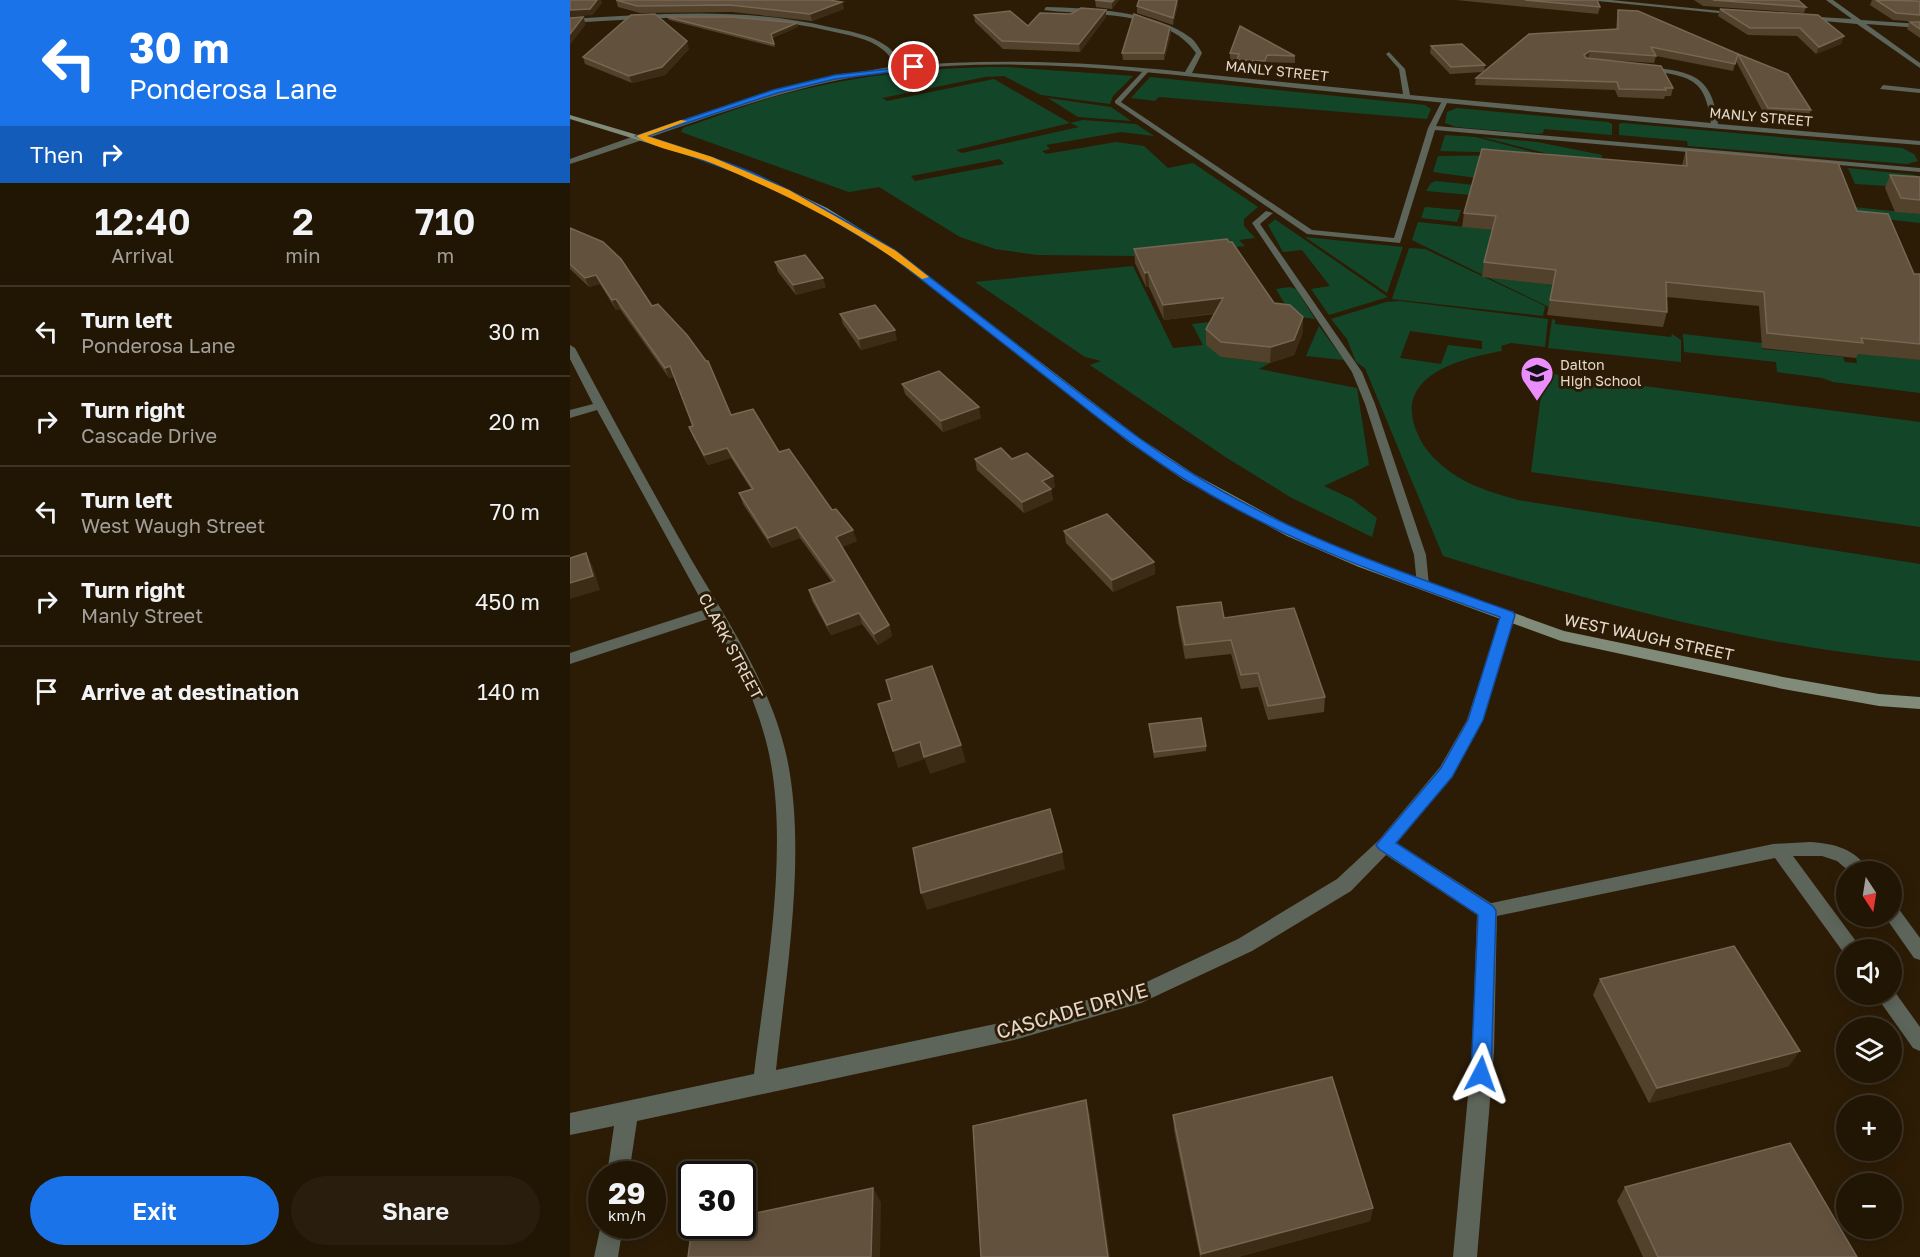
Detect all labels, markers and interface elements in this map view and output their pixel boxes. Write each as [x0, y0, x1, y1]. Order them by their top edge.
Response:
text: 30 m [129, 22, 229, 72]
icon: left [30, 24, 108, 102]
pin [888, 41, 939, 92]
icon: arrive [897, 50, 930, 83]
street label: MANLY STREET [1225, 57, 1330, 84]
text: Ponderosa Lane [129, 73, 337, 105]
street label: MANLY STREET [1709, 104, 1814, 130]
icon: right [95, 138, 128, 171]
text: Then [30, 141, 83, 168]
text: 12:40 [94, 200, 191, 243]
text: 2 [292, 200, 314, 243]
text: 710 [415, 200, 476, 243]
text: Arrival [111, 243, 174, 267]
text: min [285, 243, 321, 267]
text: m [436, 243, 454, 267]
text: Turn left [81, 306, 172, 333]
icon: left [30, 315, 63, 348]
text: 30 m [489, 318, 540, 345]
text: Ponderosa Lane [81, 333, 235, 357]
school or university icon: Dalton High School [1519, 355, 1555, 402]
place label: Dalton High School [1560, 356, 1642, 389]
text: Turn right [81, 396, 185, 423]
icon: right [30, 405, 63, 438]
text: 20 m [489, 408, 540, 435]
text: Cascade Drive [81, 423, 217, 447]
text: Turn left [81, 486, 172, 513]
icon: left [30, 495, 63, 528]
text: 70 m [490, 498, 540, 525]
text: West Waugh Street [81, 513, 265, 537]
text: Turn right [81, 576, 185, 603]
icon: right [30, 585, 63, 618]
text: 450 m [475, 588, 540, 615]
street label: CLARK STREET [695, 589, 767, 703]
text: Manly Street [81, 603, 203, 627]
street label: WEST WAUGH STREET [1562, 609, 1736, 665]
icon: arrive [30, 675, 63, 708]
text: Arrive at destination [81, 678, 299, 705]
text: 140 m [477, 678, 540, 705]
north arrow [1836, 861, 1902, 927]
map controls [1836, 861, 1902, 1239]
button: sound [1836, 939, 1902, 1005]
street label: CASCADE DRIVE [993, 977, 1150, 1043]
button: layers [1836, 1017, 1902, 1083]
position arrow [1449, 1042, 1513, 1106]
button: + [1836, 1095, 1902, 1161]
speed limit sign: 30 [678, 1161, 756, 1239]
button: − [1836, 1173, 1902, 1239]
text: 29 [608, 1175, 646, 1211]
button: Exit [30, 1176, 279, 1245]
button: Share [291, 1176, 540, 1245]
text: km/h [608, 1206, 646, 1224]

